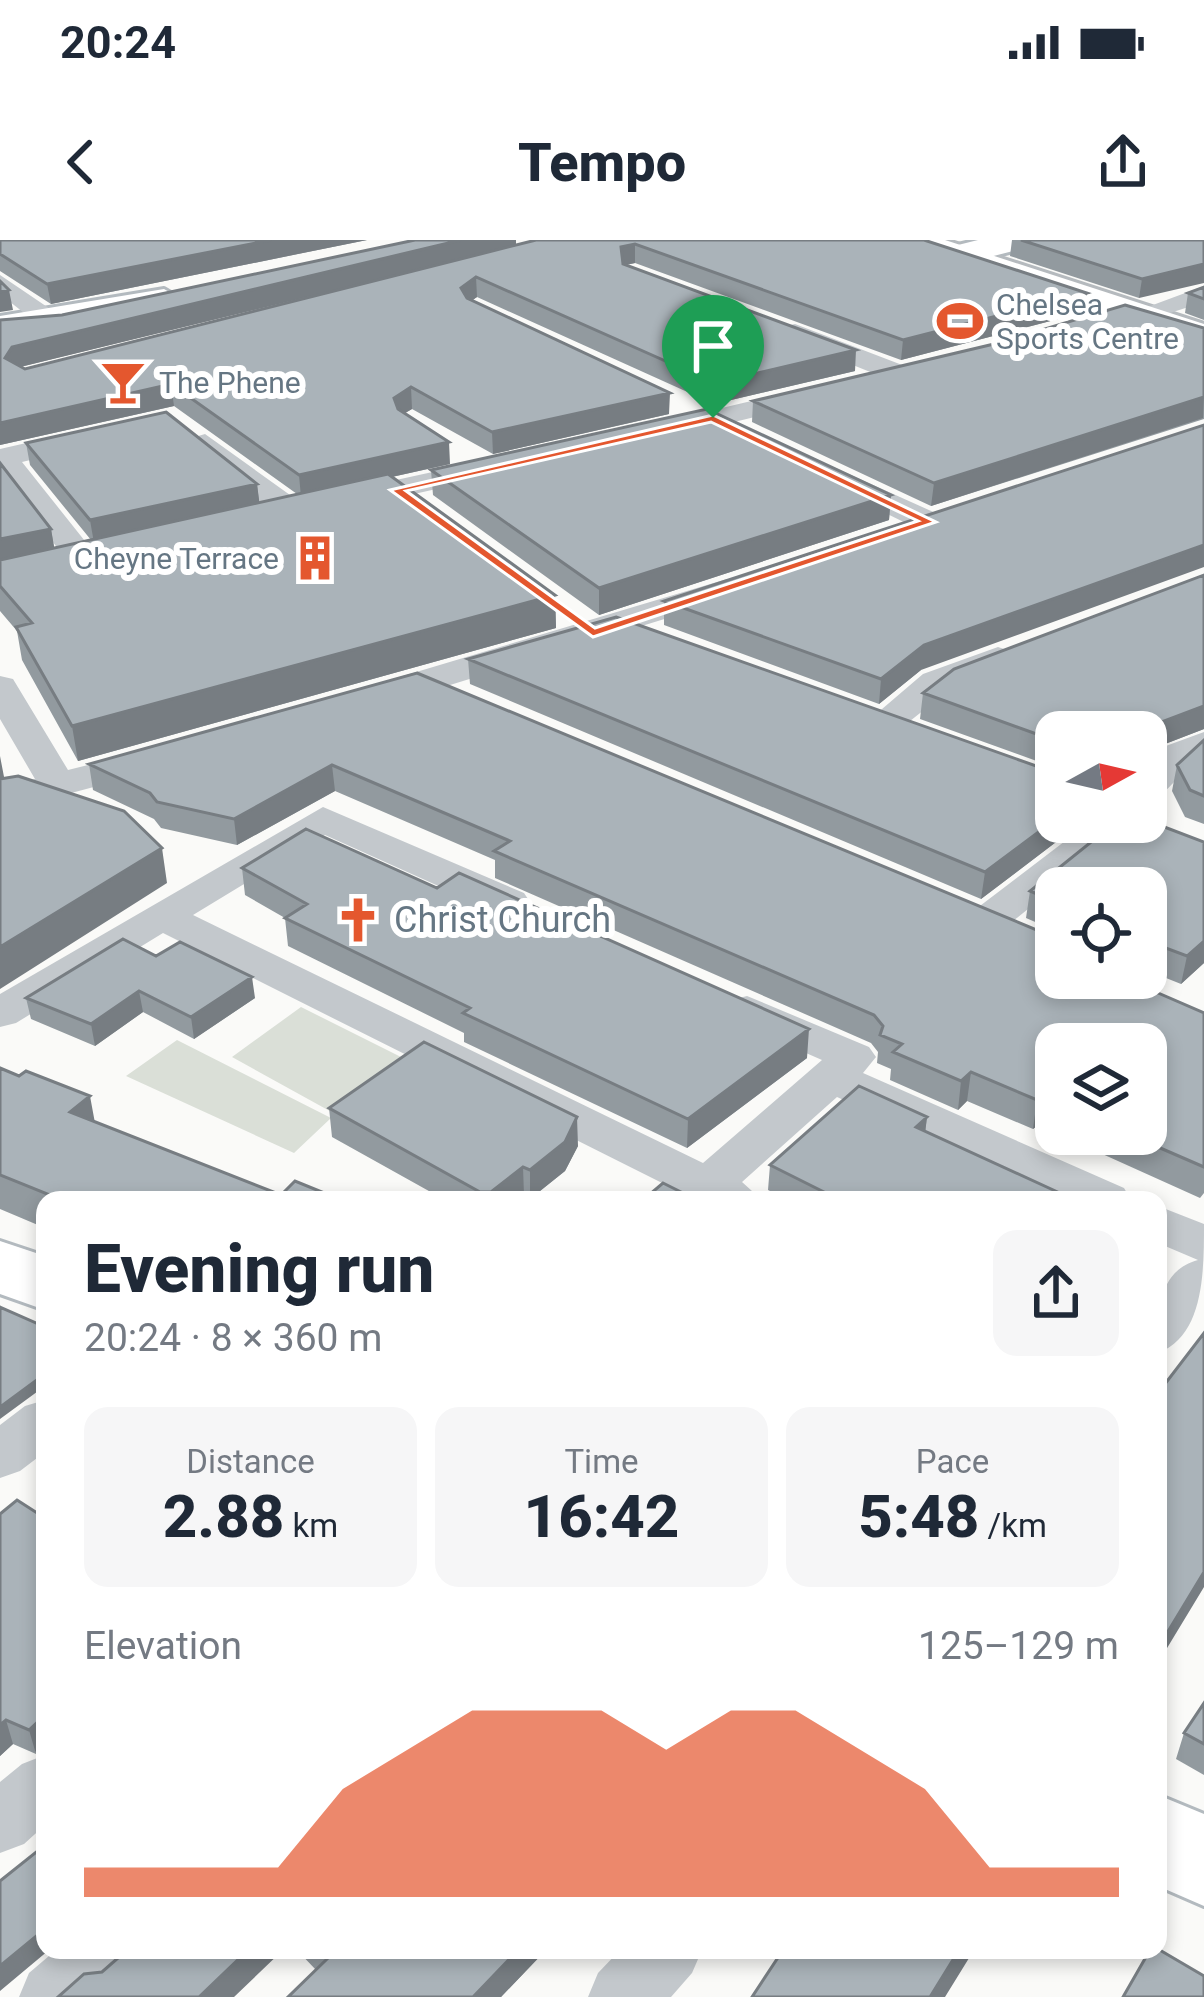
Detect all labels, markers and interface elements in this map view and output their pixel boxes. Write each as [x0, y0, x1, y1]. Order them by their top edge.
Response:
text: 20:24 [60, 16, 176, 69]
icon: back [48, 129, 114, 195]
icon: share [1090, 129, 1156, 195]
text: Tempo [518, 131, 686, 194]
place label: Chelsea Sports Centre [996, 287, 1179, 356]
pin [662, 295, 764, 418]
sports icon: Chelsea Sports Centre [935, 296, 985, 346]
icon: arrive [680, 313, 746, 379]
bar icon: The Phene [98, 357, 148, 407]
place label: The Phene [159, 365, 301, 400]
building icon: Cheyne Terrace [290, 533, 340, 583]
place label: Cheyne Terrace [74, 541, 279, 576]
north arrow [1035, 711, 1167, 843]
map controls [1035, 711, 1167, 1155]
button: locate [1035, 867, 1167, 999]
church icon: Christ Church [333, 895, 383, 945]
place label: Christ Church [394, 899, 611, 941]
button: layers [1035, 1023, 1167, 1155]
button: share [993, 1230, 1119, 1356]
text: Evening run [84, 1231, 435, 1308]
text: 20:24 · 8 × 360 m [84, 1315, 382, 1361]
text: Distance [186, 1442, 315, 1481]
text: Time [564, 1442, 639, 1481]
text: Pace [916, 1442, 989, 1481]
text: 2.88 [163, 1481, 284, 1552]
text: 16:42 [524, 1481, 679, 1552]
text: 5:48 [858, 1481, 979, 1552]
text: km [284, 1506, 338, 1545]
text: /km [979, 1506, 1047, 1545]
text: Elevation [84, 1623, 242, 1669]
text: 125–129 m [918, 1623, 1119, 1669]

